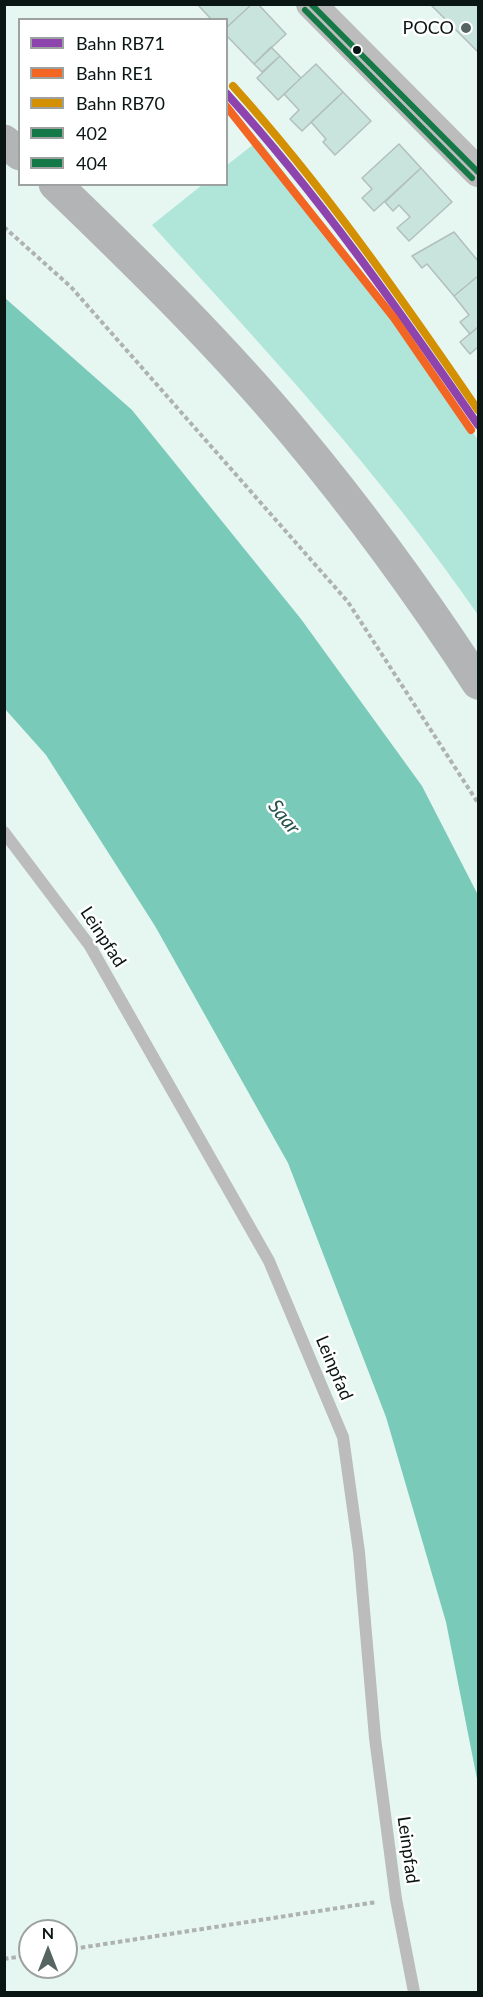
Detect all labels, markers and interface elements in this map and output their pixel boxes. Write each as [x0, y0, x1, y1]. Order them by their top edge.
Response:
place label: POCO [403, 17, 454, 39]
legend [18, 18, 228, 186]
marker: POCO [459, 21, 473, 35]
text: Bahn RB71 [76, 32, 165, 54]
unlabelled marker [351, 44, 363, 56]
text: Bahn RE1 [76, 62, 153, 84]
text: Bahn RB70 [76, 92, 165, 114]
text: 402 [76, 122, 107, 144]
text: 404 [76, 152, 107, 174]
water label: Saar [263, 795, 305, 839]
street label: Leinpfad [76, 903, 130, 971]
street label: Leinpfad [311, 1333, 357, 1403]
street label: Leinpfad [393, 1815, 423, 1885]
north arrow [18, 1919, 78, 1979]
text: N [42, 1923, 54, 1942]

